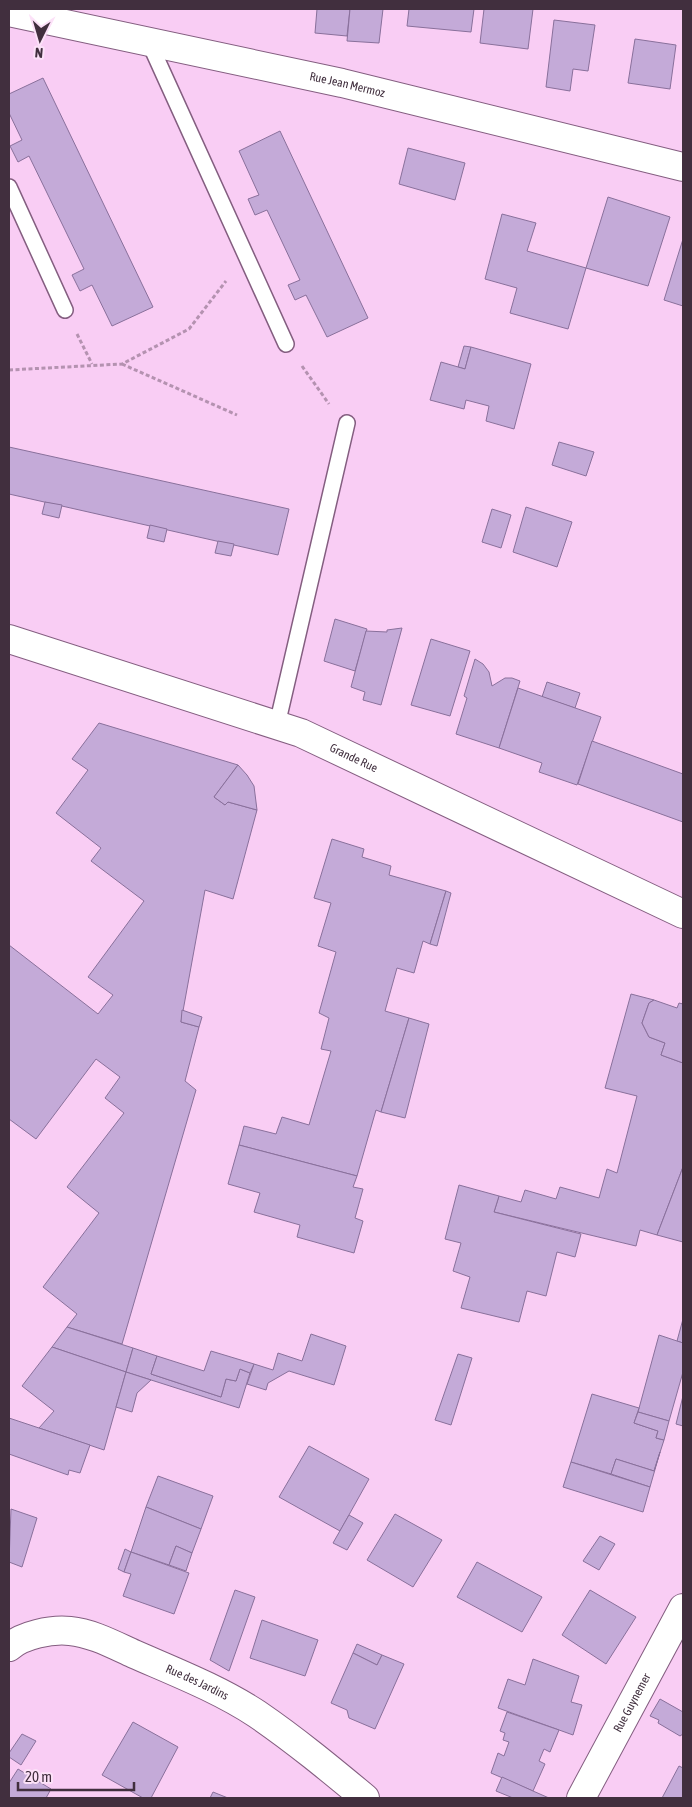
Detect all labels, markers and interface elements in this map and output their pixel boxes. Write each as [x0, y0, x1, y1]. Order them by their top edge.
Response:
north arrow [15, 15, 65, 65]
text: N [34, 45, 44, 61]
street label: Rue Jean Mermoz [308, 69, 387, 100]
street label: Grande Rue [328, 741, 380, 775]
street label: Rue des Jardins [164, 1662, 231, 1703]
street label: Rue Guynemer [611, 1671, 654, 1735]
scale bar [18, 1760, 134, 1792]
text: 20 m [25, 1768, 52, 1785]

